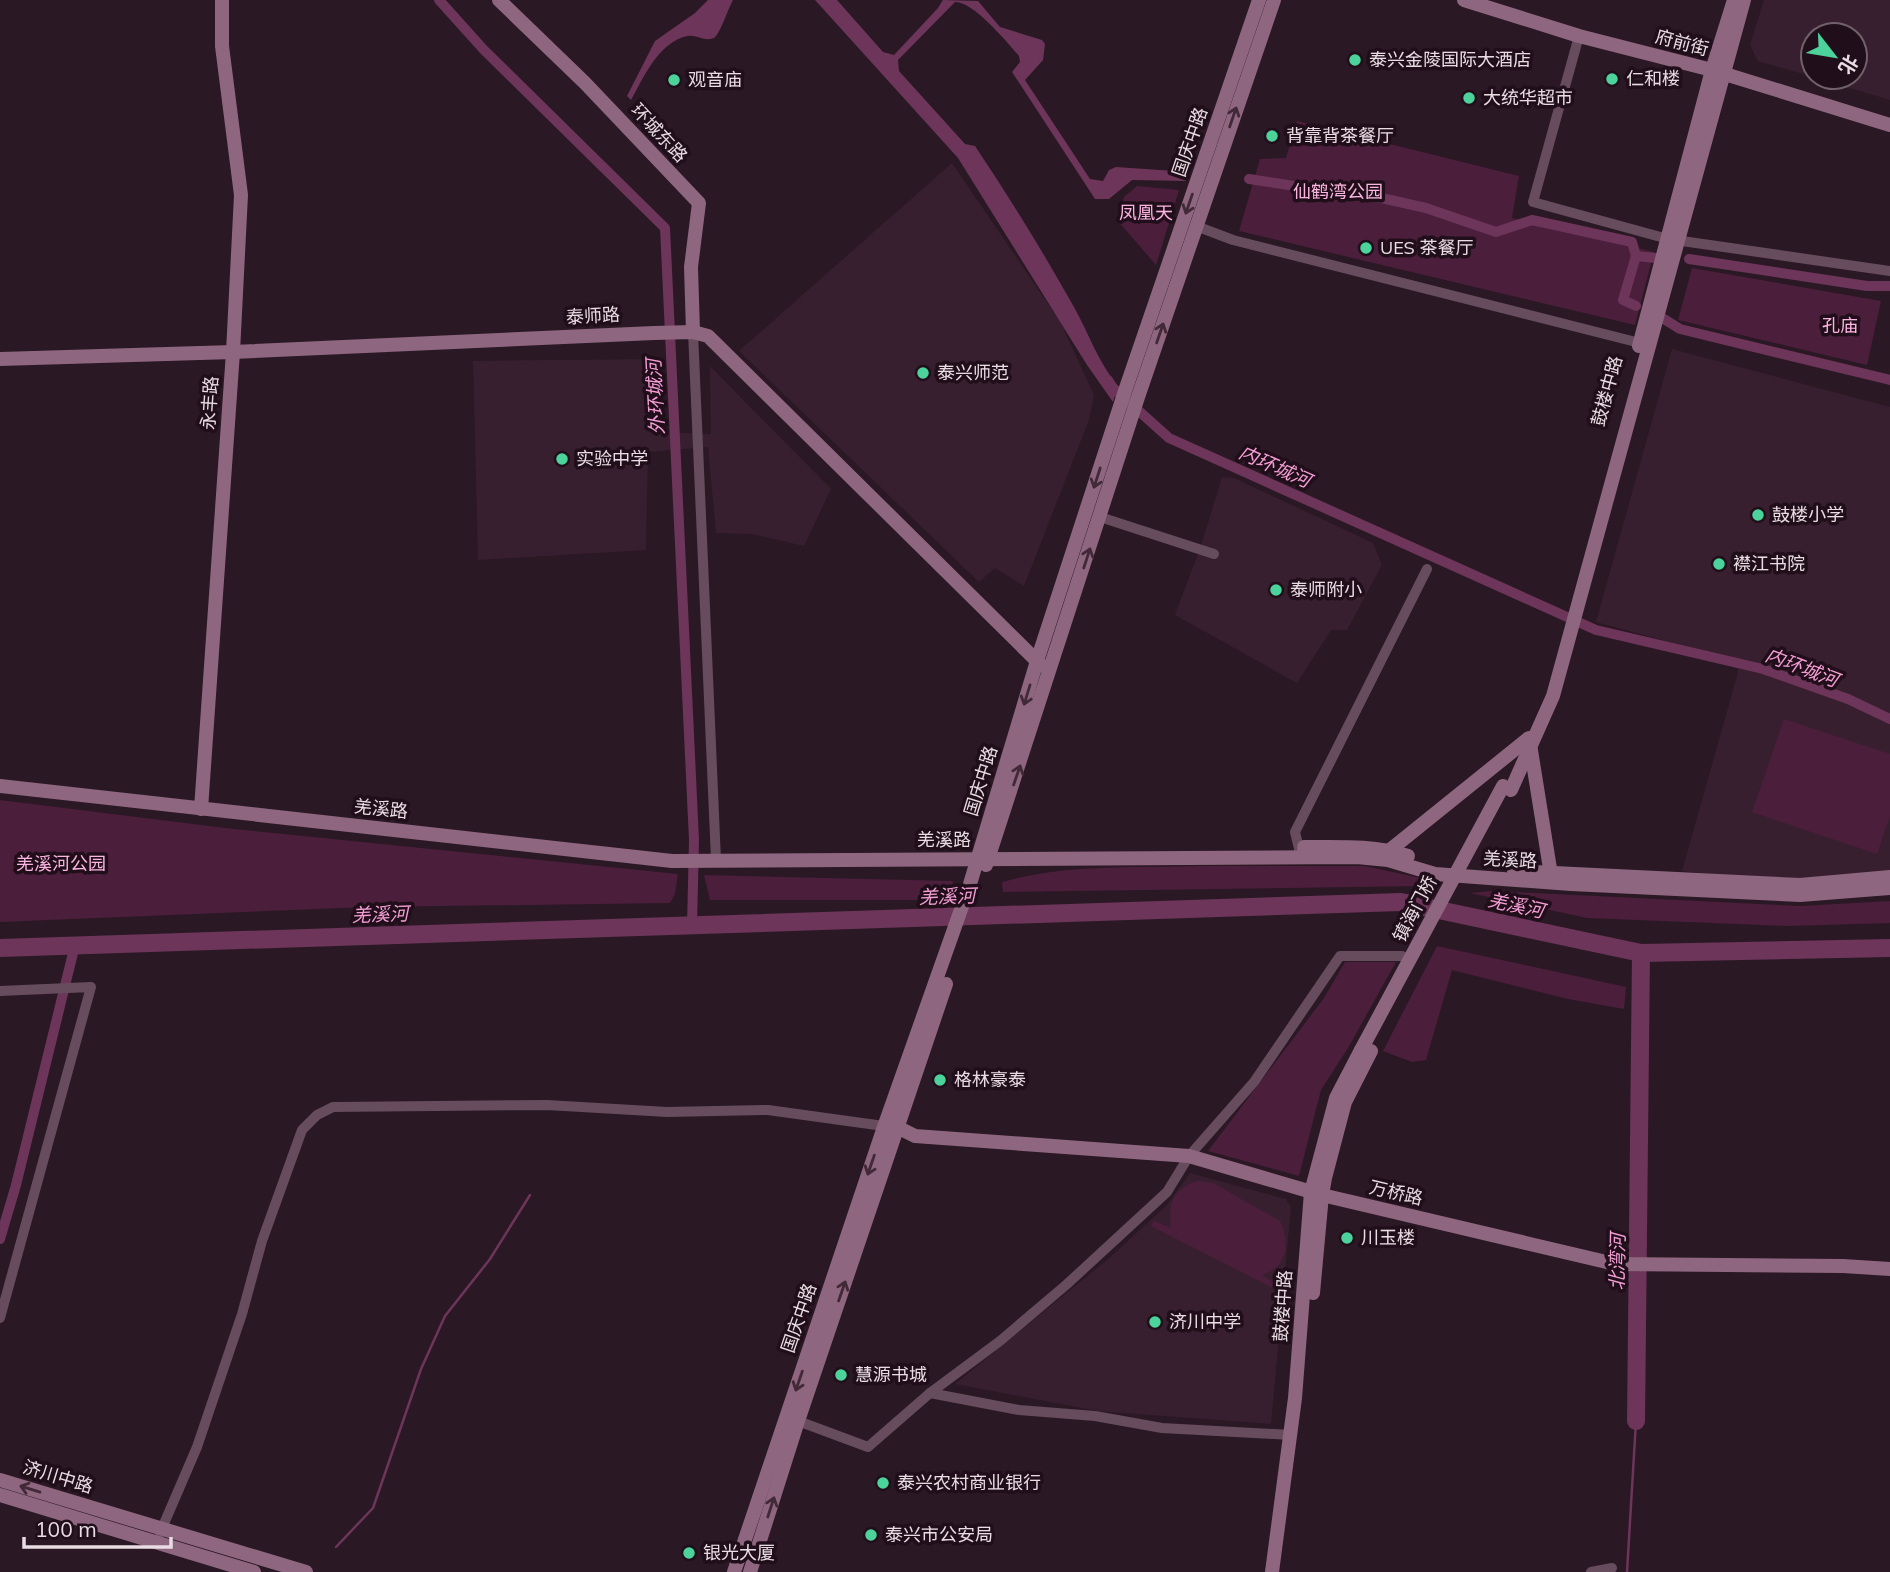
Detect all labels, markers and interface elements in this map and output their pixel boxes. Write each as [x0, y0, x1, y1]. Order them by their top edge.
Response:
north arrow [1799, 21, 1869, 91]
street label: 府前街 [1653, 24, 1711, 61]
place label: 泰兴金陵国际大酒店 [1369, 48, 1531, 71]
text: 北 [1833, 50, 1864, 79]
marker: 泰兴金陵国际大酒店 [1347, 52, 1363, 68]
place label: 仁和楼 [1626, 67, 1680, 90]
place label: 观音庙 [688, 68, 742, 91]
marker: 仁和楼 [1604, 71, 1620, 87]
marker: 观音庙 [666, 72, 682, 88]
place label: 大统华超市 [1483, 86, 1573, 109]
marker: 大统华超市 [1461, 90, 1477, 106]
street label: 环城东路 [626, 98, 692, 167]
street label: 国庆中路 [1167, 104, 1212, 180]
one-way arrow [1228, 107, 1240, 129]
place label: 背靠背茶餐厅 [1286, 124, 1394, 147]
marker: 背靠背茶餐厅 [1264, 128, 1280, 144]
park label: 仙鹤湾公园 [1293, 180, 1383, 203]
one-way arrow [1182, 192, 1194, 214]
park label: 凤凰天 [1119, 201, 1173, 224]
place label: UES 茶餐厅 [1380, 236, 1473, 259]
marker: UES 茶餐厅 [1358, 240, 1374, 256]
street label: 泰师路 [565, 303, 621, 328]
park label: 孔庙 [1822, 314, 1858, 337]
one-way arrow [1155, 322, 1167, 344]
street label: 鼓楼中路 [1586, 353, 1627, 429]
water label: 外环城河 [641, 354, 669, 436]
place label: 泰兴师范 [937, 361, 1009, 384]
marker: 泰兴师范 [915, 365, 931, 381]
street label: 永丰路 [196, 375, 223, 431]
water label: 内环城河 [1235, 440, 1318, 494]
place label: 实验中学 [576, 447, 648, 470]
marker: 实验中学 [554, 451, 570, 467]
one-way arrow [1090, 467, 1102, 489]
place label: 鼓楼小学 [1772, 503, 1844, 526]
marker: 鼓楼小学 [1750, 507, 1766, 523]
one-way arrow [1081, 548, 1094, 570]
place label: 襟江书院 [1733, 552, 1805, 575]
marker: 襟江书院 [1711, 556, 1727, 572]
place label: 泰师附小 [1290, 578, 1362, 601]
marker: 泰师附小 [1268, 582, 1284, 598]
water label: 内环城河 [1762, 642, 1846, 693]
one-way arrow [1020, 684, 1033, 706]
street label: 国庆中路 [959, 743, 1002, 819]
one-way arrow [1011, 764, 1024, 786]
street label: 羌溪路 [353, 794, 409, 823]
street label: 羌溪路 [917, 828, 971, 851]
street label: 羌溪路 [1482, 847, 1538, 872]
park label: 羌溪河公园 [16, 852, 106, 875]
street label: 镇海门桥 [1388, 872, 1442, 946]
water label: 羌溪河 [918, 883, 980, 909]
water label: 羌溪河 [1486, 887, 1550, 923]
water label: 羌溪河 [351, 901, 413, 927]
place label: 格林豪泰 [954, 1068, 1026, 1091]
marker: 格林豪泰 [932, 1072, 948, 1088]
one-way arrow [864, 1154, 876, 1176]
street label: 万桥路 [1367, 1175, 1425, 1210]
place label: 川玉楼 [1361, 1226, 1415, 1249]
water label: 北湾河 [1605, 1229, 1630, 1291]
marker: 川玉楼 [1339, 1230, 1355, 1246]
street label: 鼓楼中路 [1269, 1269, 1296, 1343]
street label: 国庆中路 [776, 1280, 821, 1356]
one-way arrow [837, 1280, 849, 1302]
place label: 济川中学 [1169, 1310, 1241, 1333]
marker: 济川中学 [1147, 1314, 1163, 1330]
place label: 慧源书城 [855, 1363, 927, 1386]
marker: 慧源书城 [833, 1367, 849, 1383]
one-way arrow [791, 1369, 804, 1391]
street label: 济川中路 [20, 1455, 96, 1498]
place label: 泰兴农村商业银行 [897, 1471, 1041, 1494]
marker: 泰兴农村商业银行 [875, 1475, 891, 1491]
one-way arrow [19, 1481, 41, 1494]
one-way arrow [765, 1496, 778, 1518]
scale bar [24, 1506, 172, 1550]
text: 100 m [35, 1516, 97, 1542]
place label: 泰兴市公安局 [885, 1523, 993, 1546]
marker: 泰兴市公安局 [863, 1527, 879, 1543]
place label: 银光大厦 [703, 1541, 775, 1564]
marker: 银光大厦 [681, 1545, 697, 1561]

